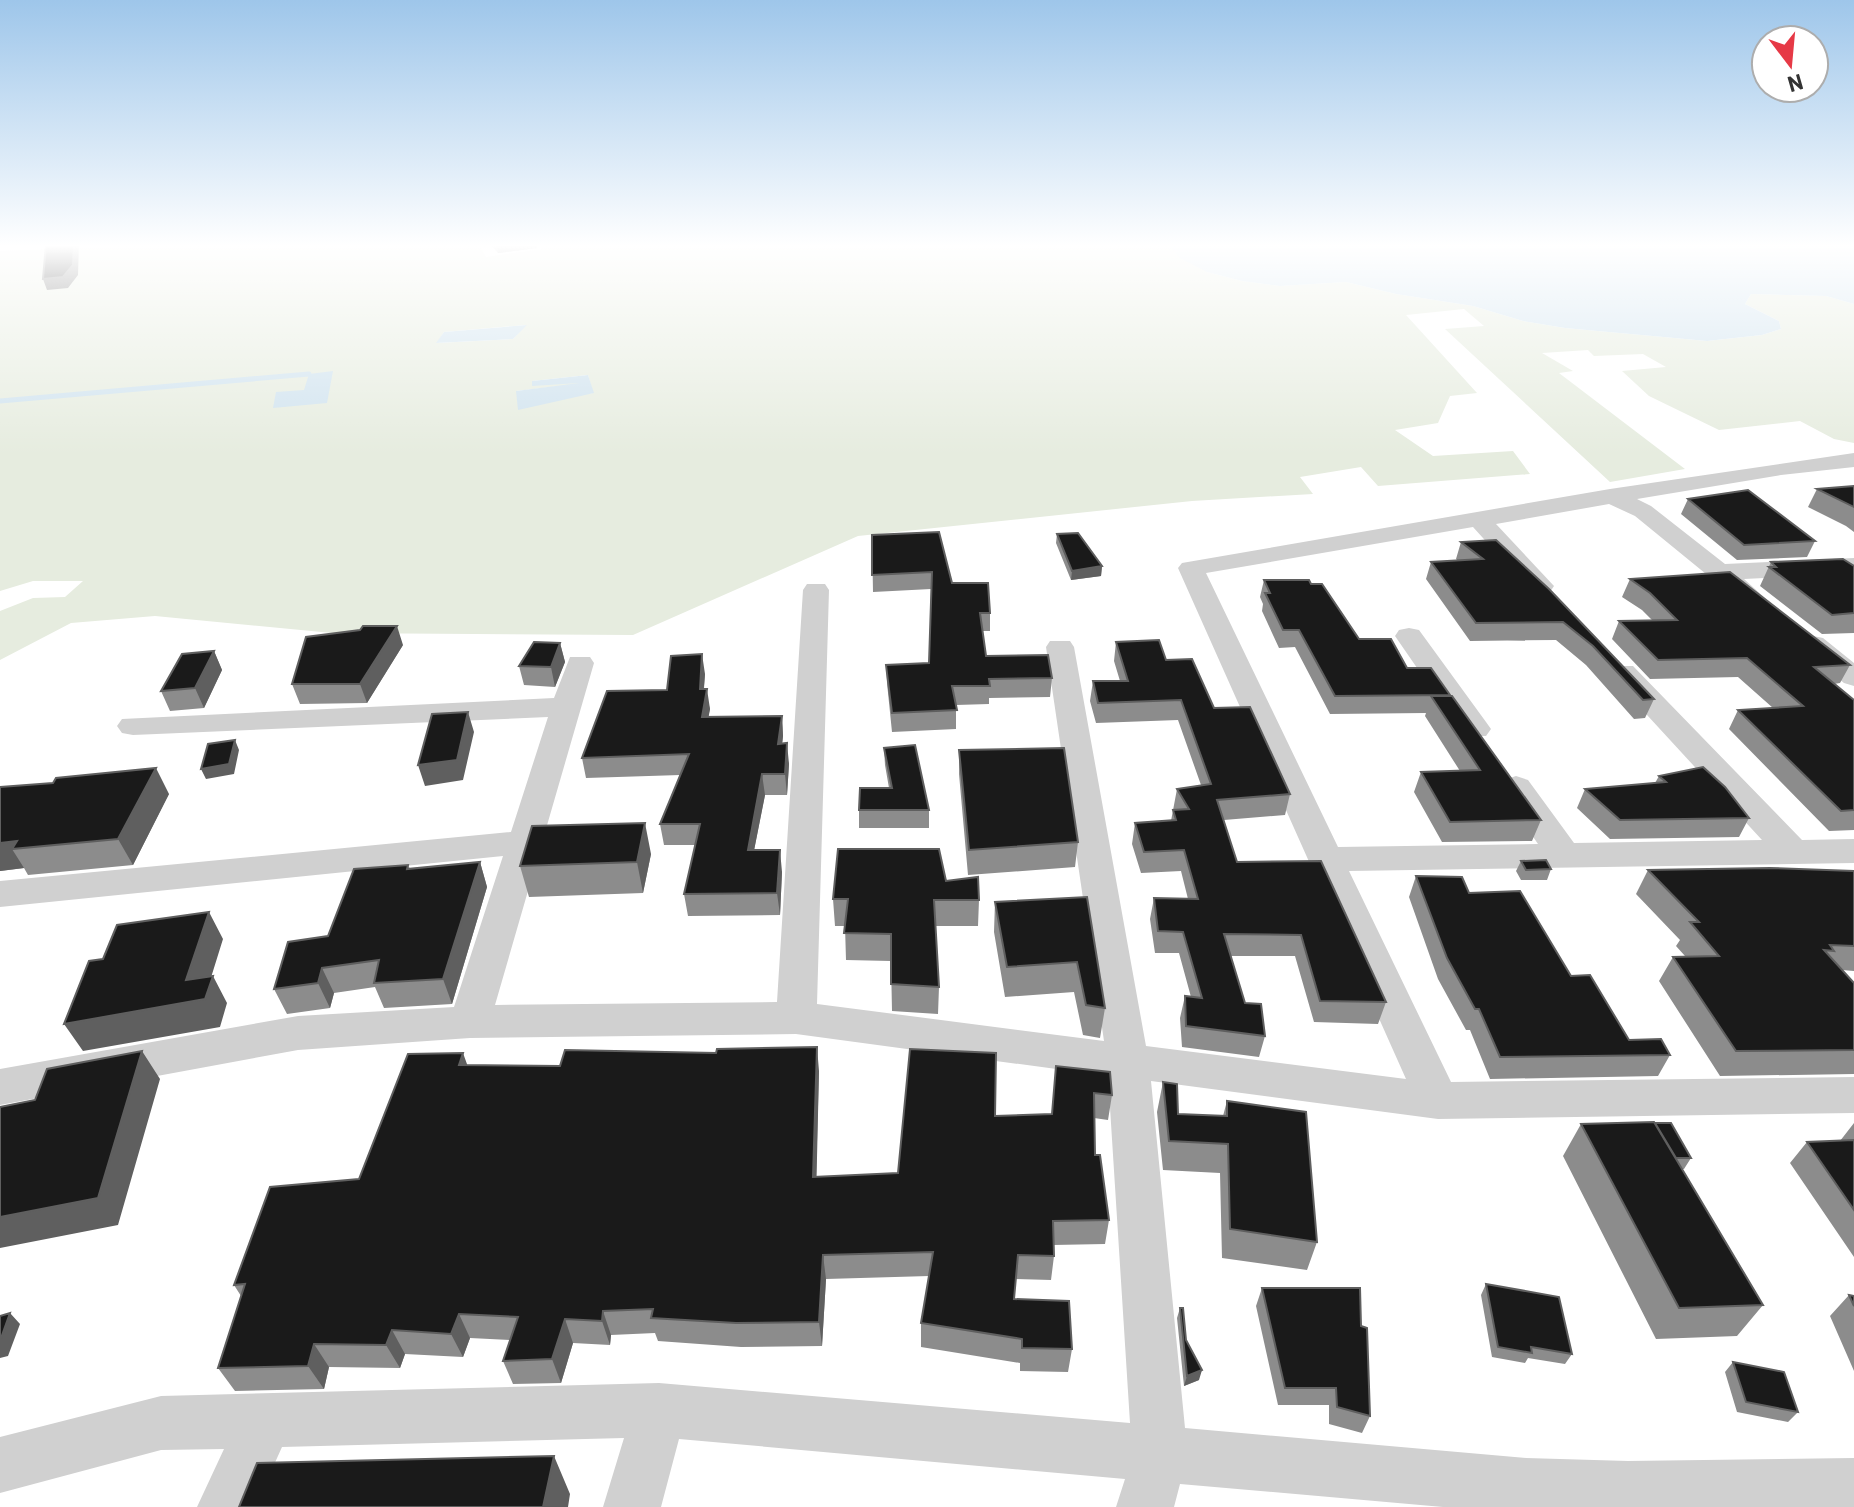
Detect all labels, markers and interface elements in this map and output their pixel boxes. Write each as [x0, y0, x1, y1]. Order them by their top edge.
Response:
north arrow [1750, 24, 1830, 104]
text: N [1785, 70, 1806, 99]

